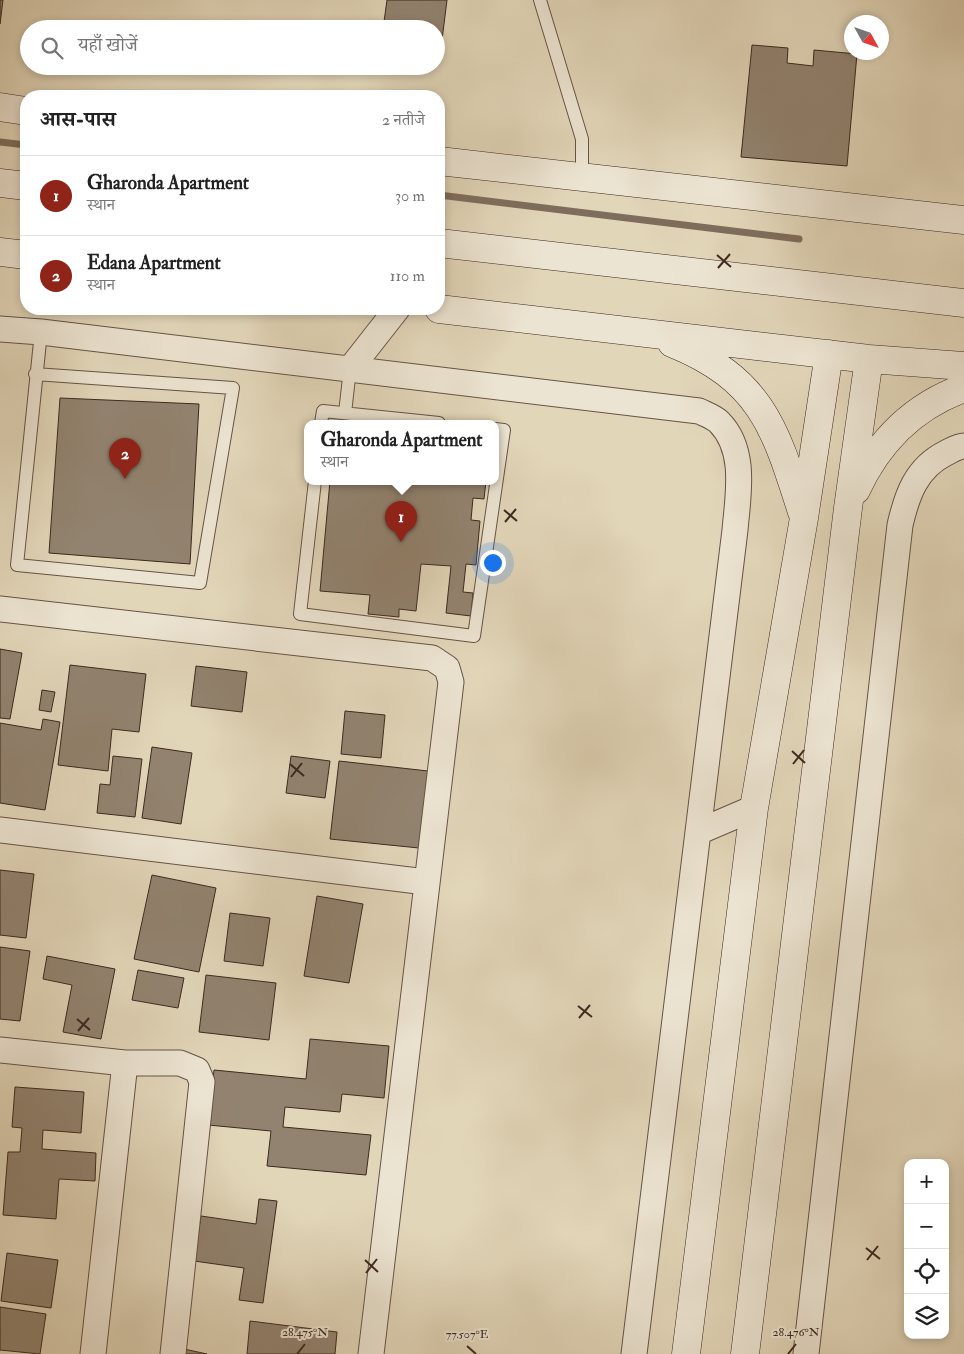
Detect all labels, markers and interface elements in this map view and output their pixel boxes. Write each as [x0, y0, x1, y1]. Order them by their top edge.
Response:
north arrow [844, 15, 889, 60]
search box [20, 20, 445, 75]
text: यहाँ खोजें [78, 33, 138, 57]
icon: search [38, 34, 66, 62]
text: आस-पास [40, 106, 116, 133]
text: 2 नतीजे [382, 110, 425, 130]
text: Gharonda Apartment [87, 171, 249, 195]
text: 1 [53, 186, 59, 206]
text: 30 m [395, 186, 425, 206]
text: स्थान [87, 195, 115, 215]
text: Edana Apartment [87, 251, 221, 275]
text: 2 [52, 266, 60, 286]
text: 110 m [390, 266, 425, 286]
text: स्थान [87, 275, 115, 295]
popup [304, 420, 499, 485]
text: Gharonda Apartment [321, 428, 483, 452]
pin: 2 [109, 438, 141, 479]
text: स्थान [321, 452, 348, 472]
pin: 1 [385, 501, 417, 542]
your location [480, 550, 506, 576]
map controls [904, 1159, 949, 1339]
button: + [904, 1159, 949, 1204]
button: − [904, 1204, 949, 1249]
button: locate [904, 1249, 949, 1294]
button: layers [904, 1294, 949, 1339]
text: 28.475°N [282, 1325, 328, 1340]
text: 28.476°N [773, 1325, 820, 1340]
text: 77.507°E [446, 1327, 489, 1342]

